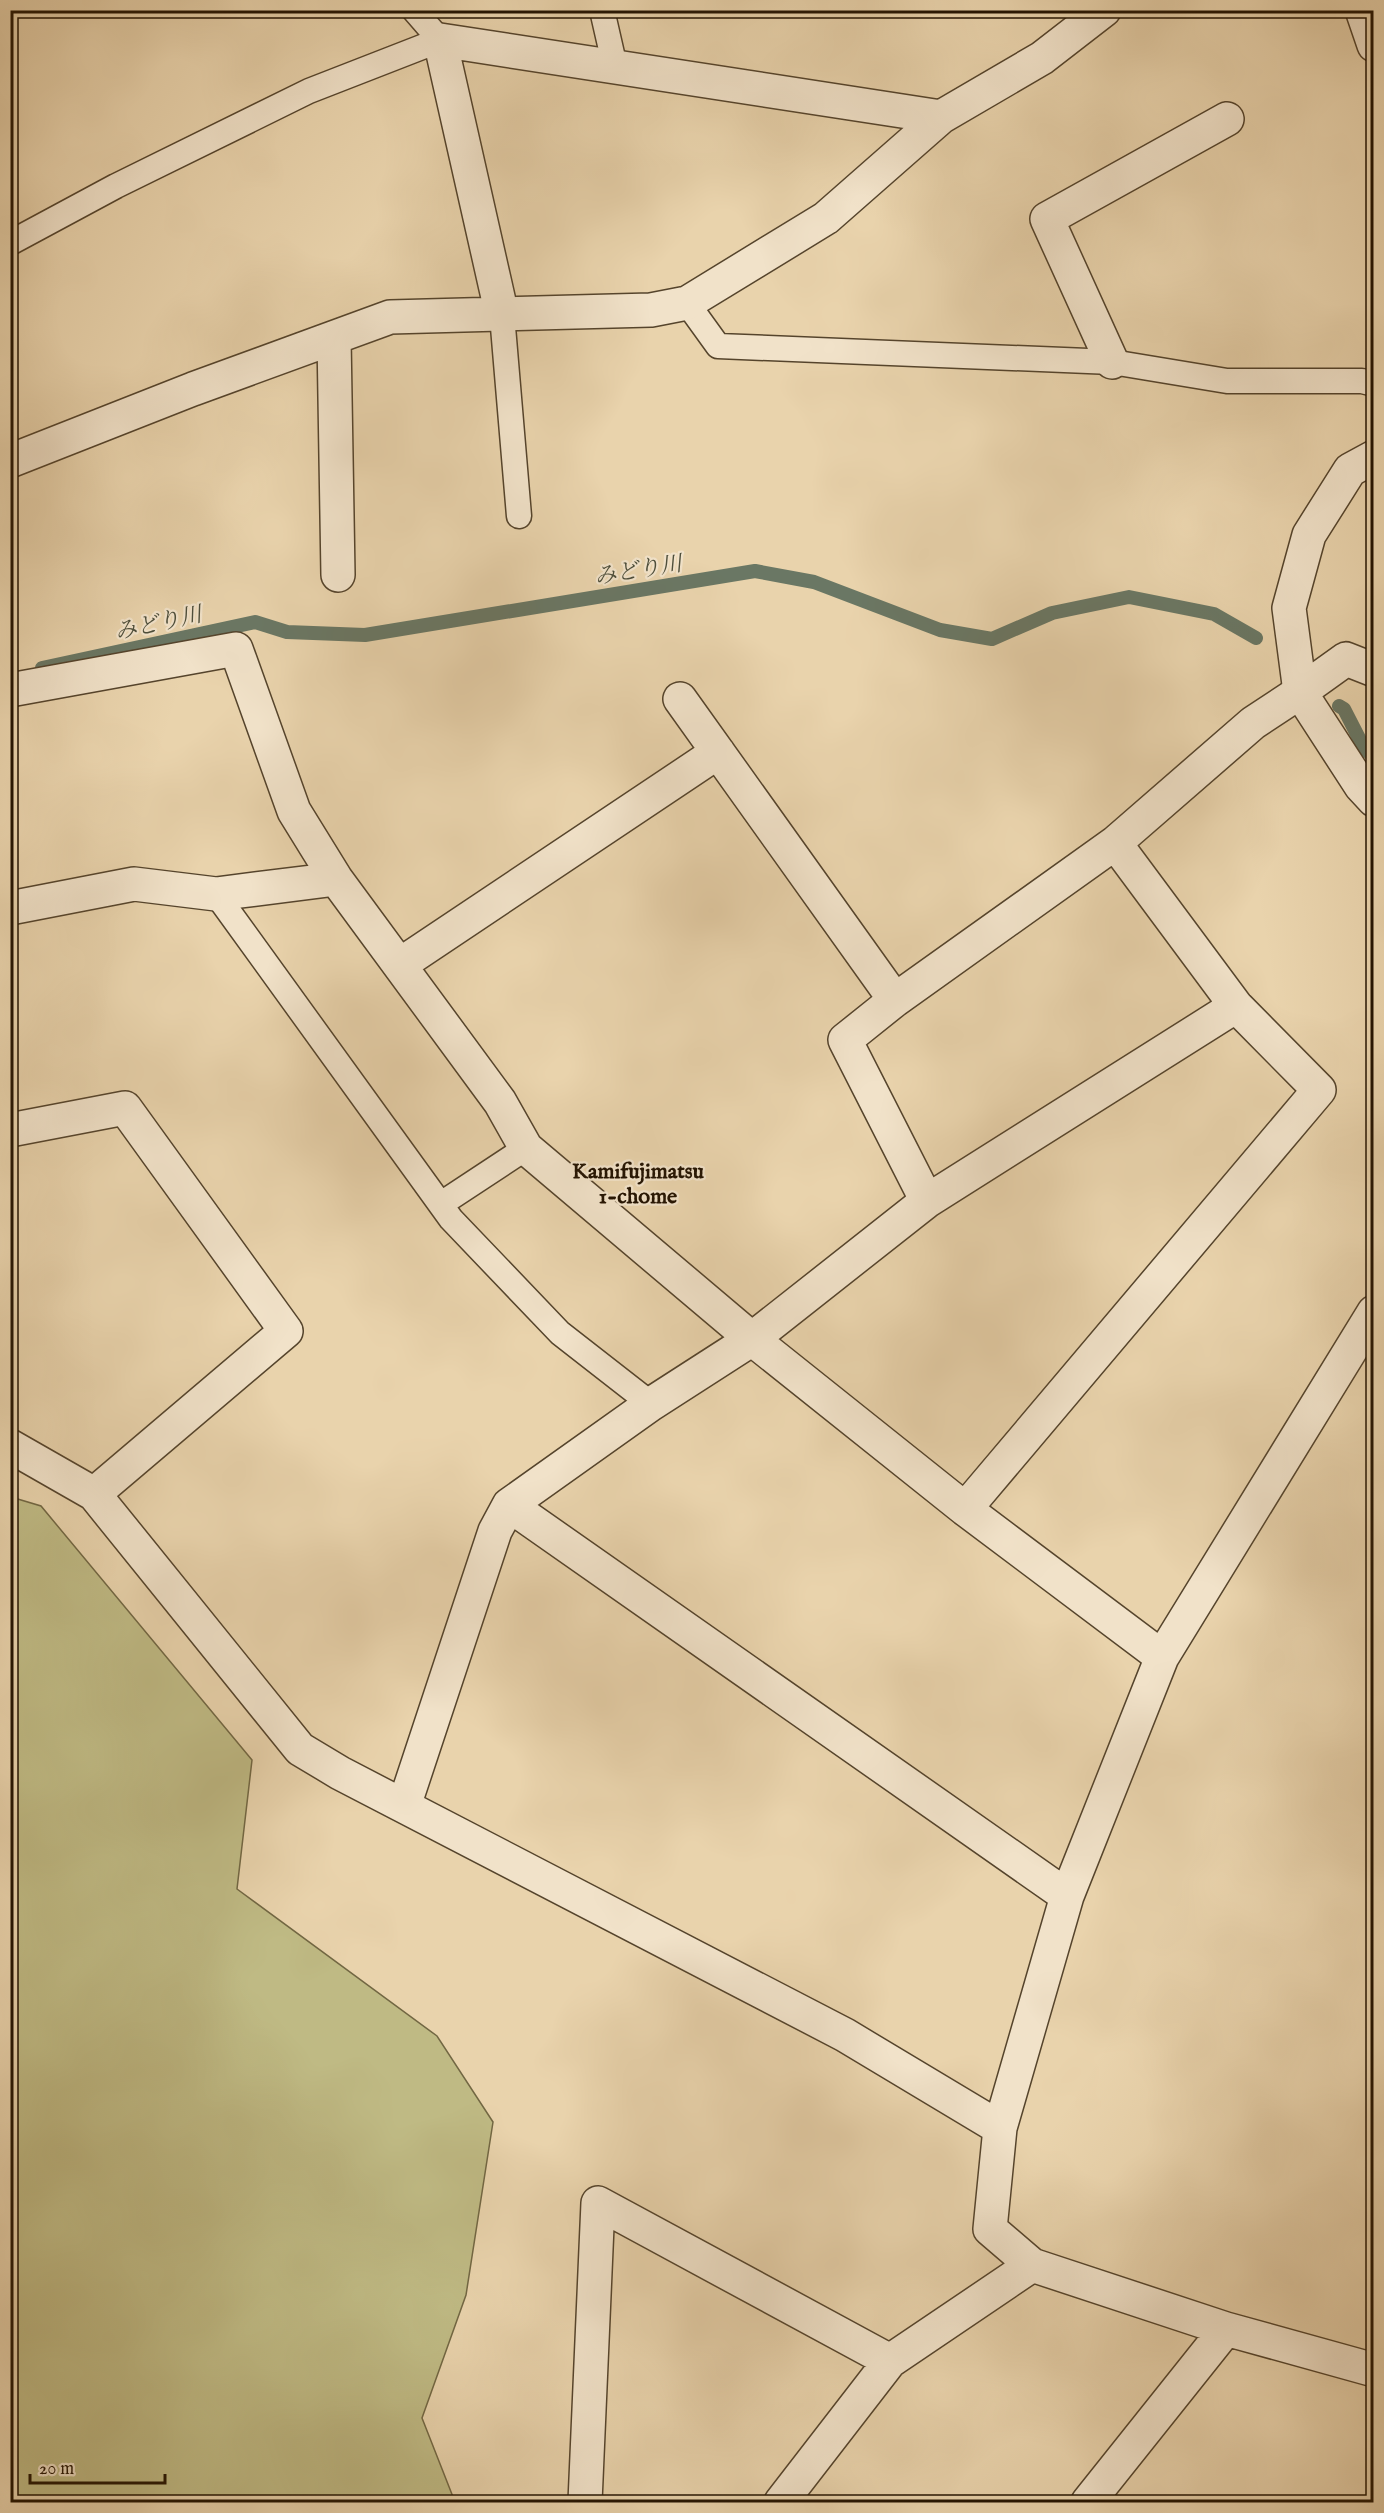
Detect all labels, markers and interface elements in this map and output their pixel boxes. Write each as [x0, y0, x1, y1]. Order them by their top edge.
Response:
water label: みどり川 [593, 550, 686, 592]
water label: みどり川 [112, 601, 206, 647]
district label: Kamifujimatsu 1-chome [572, 1158, 705, 1211]
scale bar [30, 2447, 165, 2485]
text: 20 m [39, 2458, 74, 2481]

